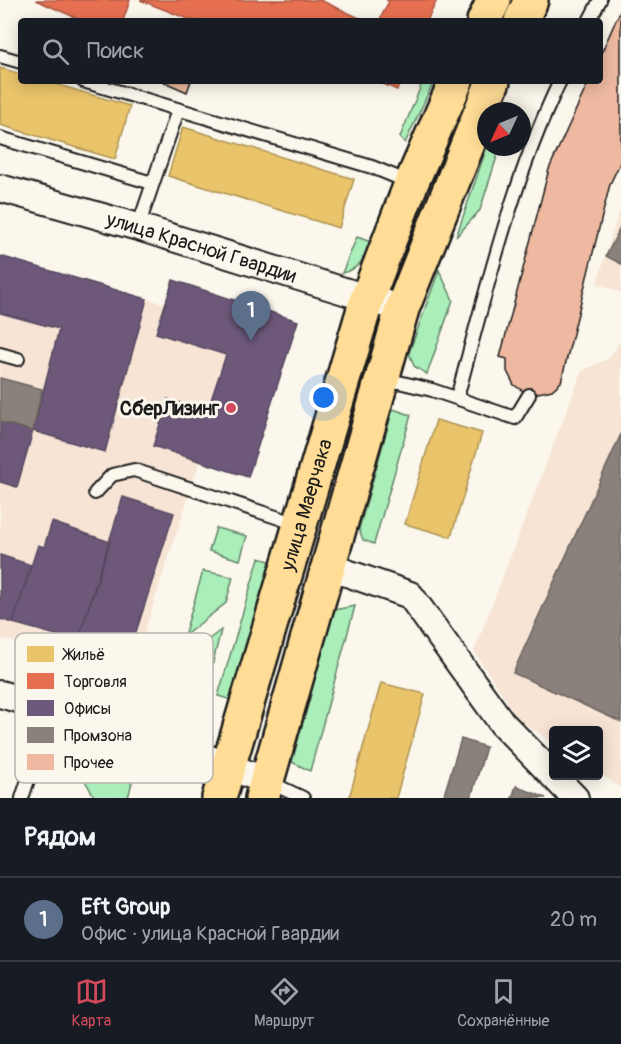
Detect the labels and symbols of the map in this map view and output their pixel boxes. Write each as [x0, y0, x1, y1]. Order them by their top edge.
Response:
north arrow [477, 102, 531, 156]
street label: улица Красной Гвардии [103, 206, 299, 288]
pin: 1 [232, 292, 270, 341]
your location [309, 383, 338, 412]
place label: СберЛизинг [120, 396, 219, 421]
marker: СберЛизинг [224, 401, 238, 415]
street label: улица Маерчака [275, 436, 338, 575]
legend [15, 633, 213, 783]
text: Жильё [61, 645, 105, 665]
text: Торговля [64, 672, 127, 692]
text: Офисы [64, 699, 111, 719]
text: Промзона [64, 726, 132, 746]
text: Прочее [64, 753, 114, 773]

